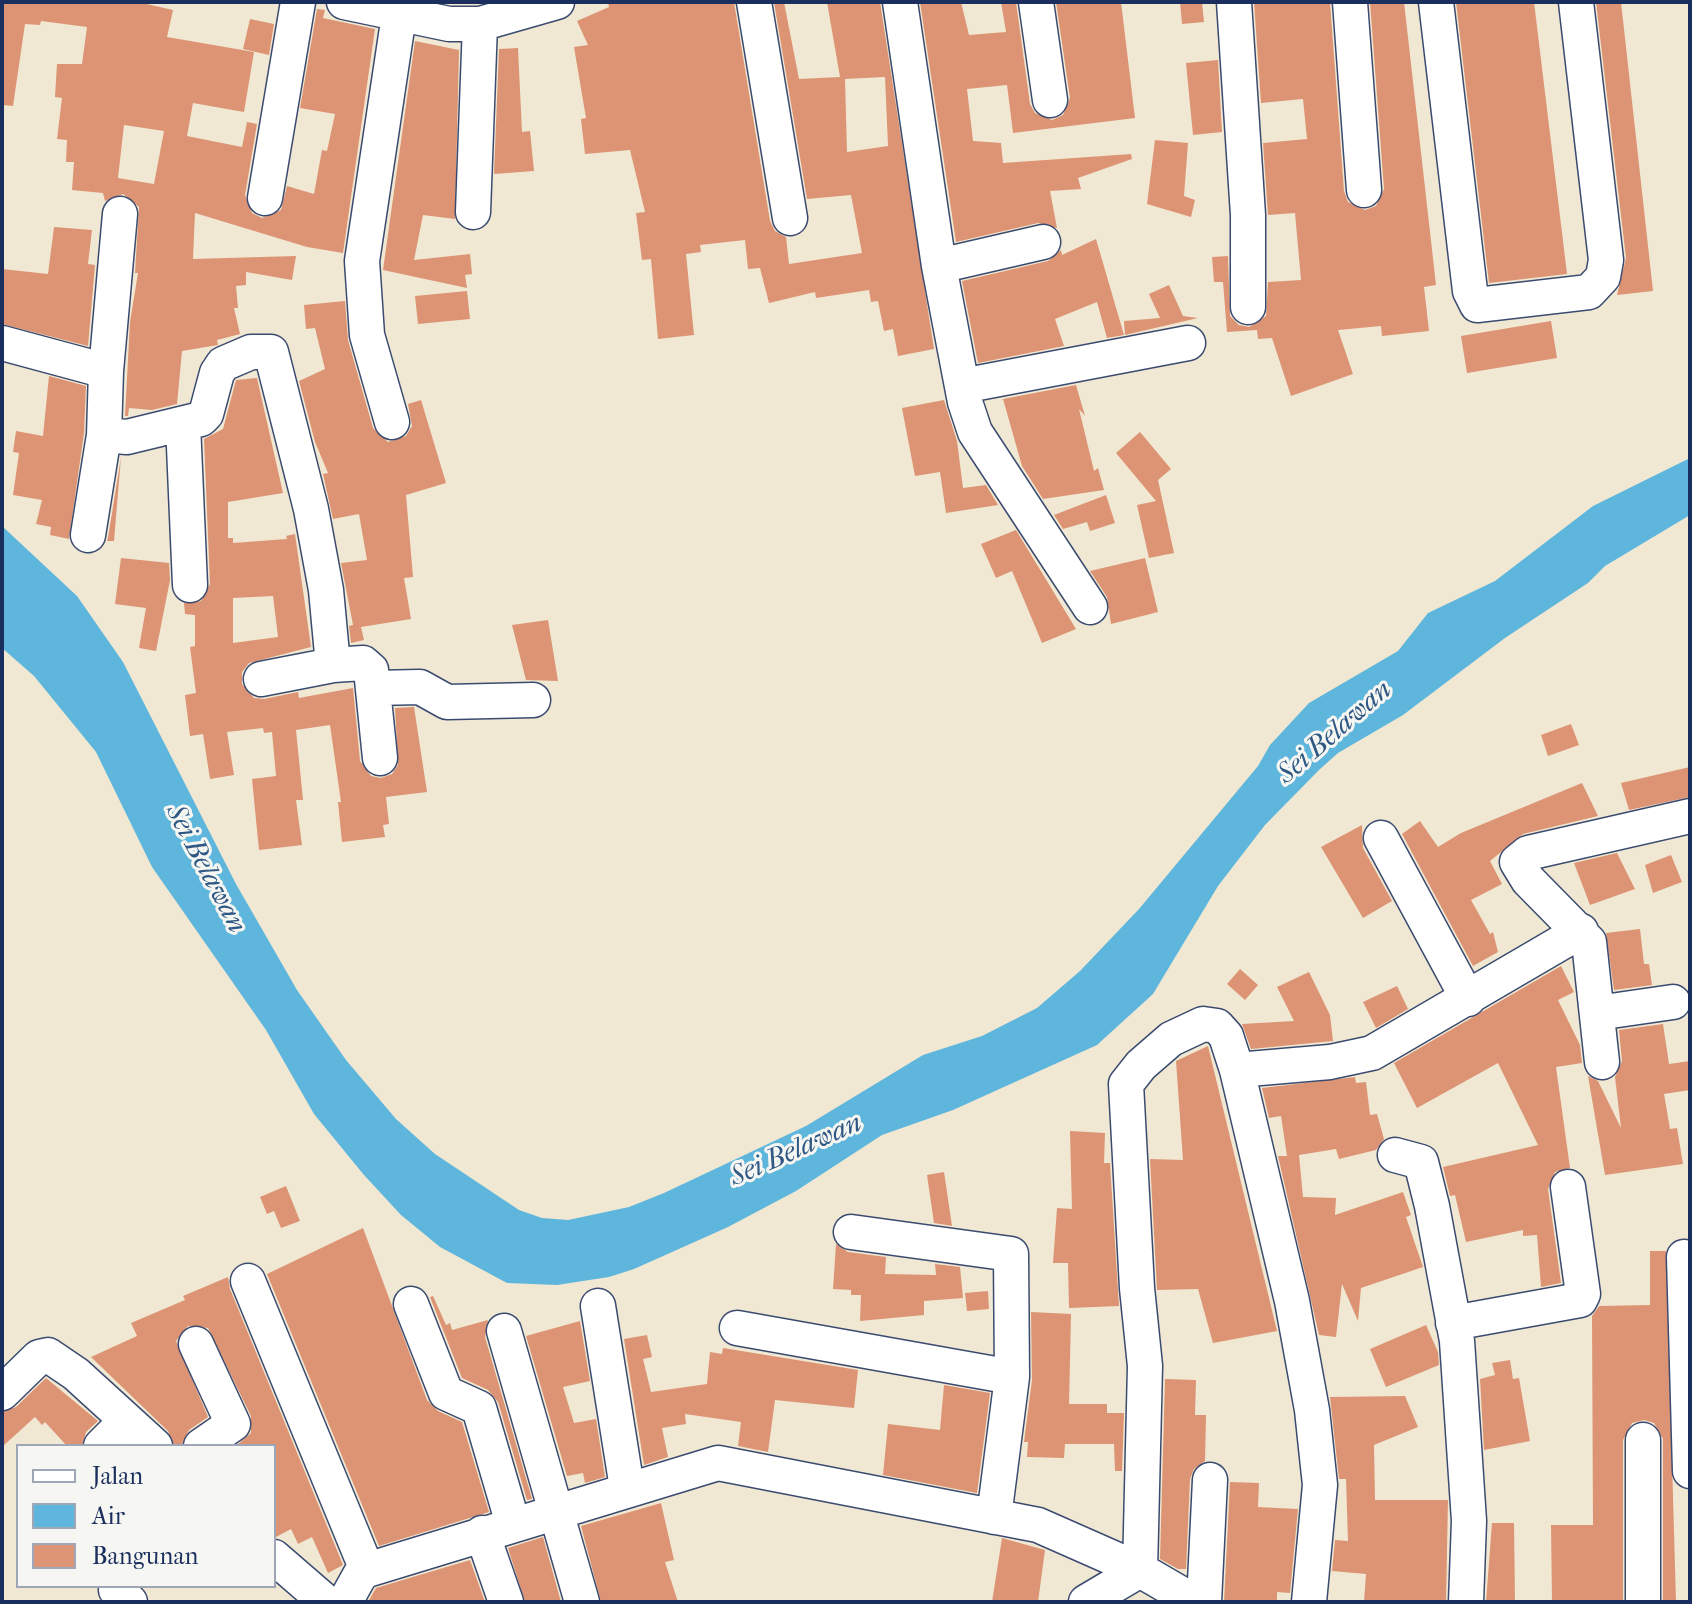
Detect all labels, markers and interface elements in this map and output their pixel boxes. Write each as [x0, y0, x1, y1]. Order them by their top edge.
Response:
water label: Sei Belawan [1271, 674, 1399, 792]
water label: Sei Belawan [157, 799, 253, 939]
water label: Sei Belawan [725, 1107, 867, 1195]
legend [16, 1444, 276, 1588]
text: Jalan [92, 1462, 143, 1490]
text: Air [92, 1502, 125, 1530]
text: Bangunan [92, 1542, 198, 1570]

